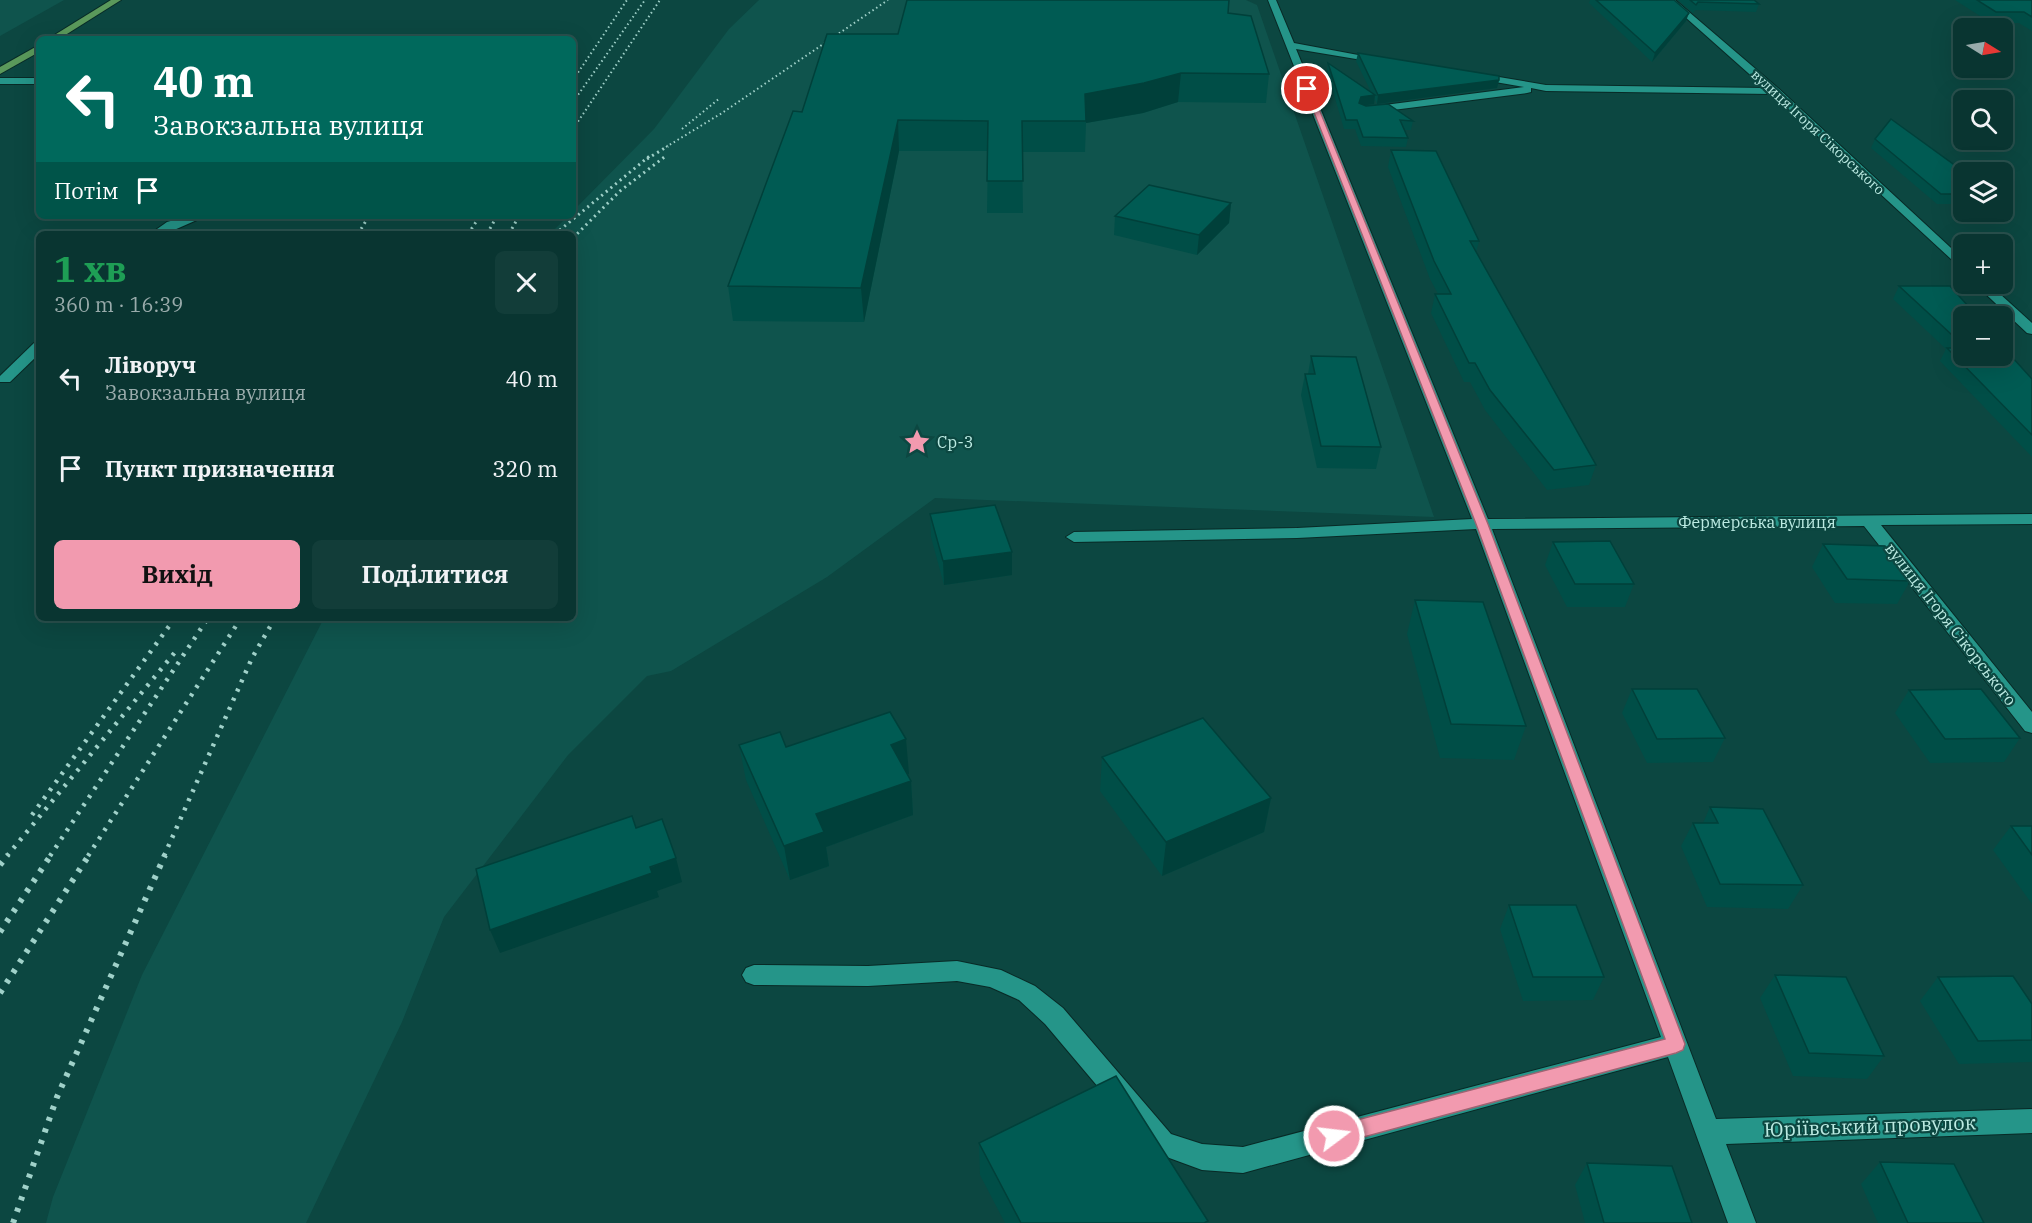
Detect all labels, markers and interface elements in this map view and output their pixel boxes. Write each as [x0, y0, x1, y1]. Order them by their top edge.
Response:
north arrow [1953, 18, 2013, 78]
map controls [1953, 18, 2013, 366]
text: 40 m [153, 54, 254, 109]
icon: left [54, 60, 132, 138]
pin [1281, 63, 1332, 114]
street label: вулиця Ігоря Сікорського [1748, 65, 1889, 199]
icon: arrive [1290, 72, 1323, 105]
button: search [1953, 90, 2013, 150]
text: Завокзальна вулиця [153, 107, 424, 142]
button: layers [1953, 162, 2013, 222]
icon: arrive [131, 174, 164, 207]
text: Потім [54, 176, 119, 205]
button: + [1953, 234, 2013, 294]
text: 1 хв [54, 245, 127, 292]
button: close [495, 251, 558, 314]
text: 360 m · 16:39 [54, 291, 183, 318]
button: − [1953, 306, 2013, 366]
text: Ліворуч [105, 350, 196, 379]
icon: left [54, 362, 87, 395]
text: 40 m [506, 364, 558, 393]
text: Завокзальна вулиця [105, 379, 306, 406]
place icon: Ср-3 [902, 427, 932, 457]
place label: Ср-3 [937, 432, 973, 452]
icon: arrive [54, 452, 87, 485]
text: Пункт призначення [105, 454, 335, 483]
text: 320 m [492, 454, 558, 483]
street label: Фермерська вулиця [1678, 512, 1836, 532]
street label: вулиця Ігоря Сікорського [1881, 539, 2021, 709]
button: Вихід [54, 540, 300, 609]
button: Поділитися [312, 540, 558, 609]
position arrow [1302, 1104, 1366, 1168]
street label: Юріївський провулок [1763, 1108, 1977, 1143]

